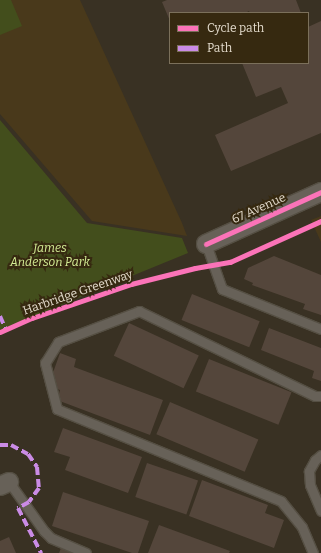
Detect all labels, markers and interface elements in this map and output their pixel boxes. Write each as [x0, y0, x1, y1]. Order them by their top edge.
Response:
legend [169, 12, 309, 64]
text: Cycle path [207, 21, 264, 35]
text: Path [207, 41, 232, 55]
street label: 67 Avenue [230, 191, 288, 227]
park label: James Anderson Park [10, 242, 90, 270]
street label: Harbridge Greenway [21, 267, 135, 319]

